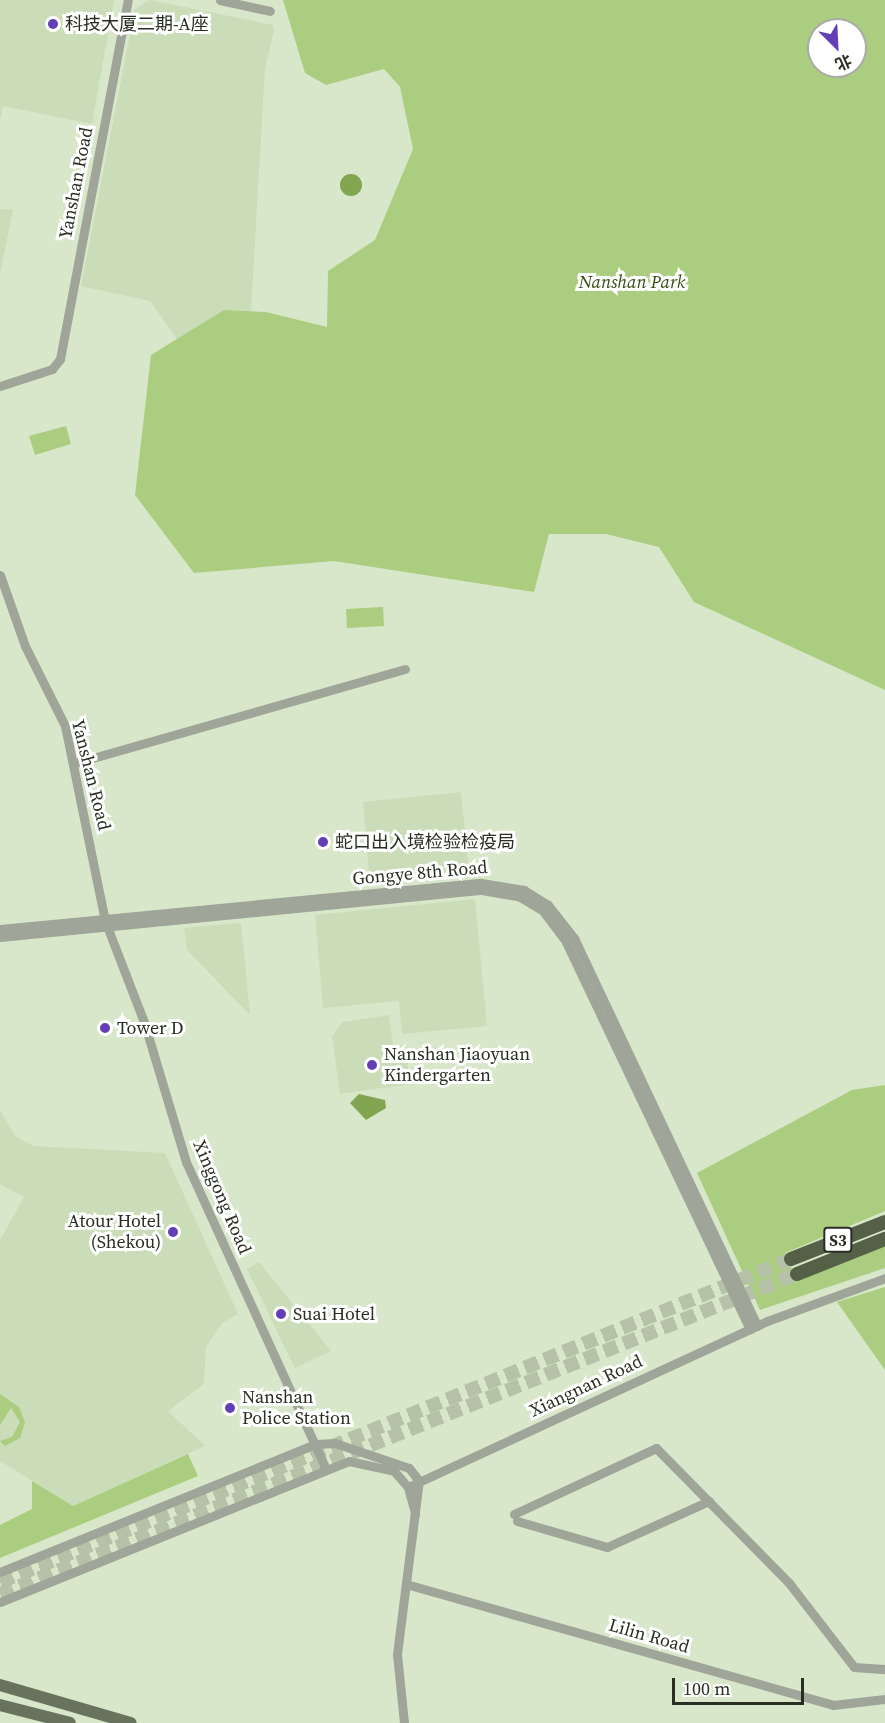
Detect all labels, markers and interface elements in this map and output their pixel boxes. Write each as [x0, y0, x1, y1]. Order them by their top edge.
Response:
place label: 科技大厦二期-A座 [65, 13, 208, 35]
marker: 科技大厦二期-A座 [46, 17, 60, 31]
north arrow [807, 18, 867, 78]
text: 北 [832, 49, 855, 76]
street label: Yanshan Road [55, 125, 97, 241]
park label: Nanshan Park [579, 271, 685, 293]
street label: Yanshan Road [67, 717, 115, 833]
place label: 蛇口出入境检验检疫局 [335, 831, 515, 853]
marker: 蛇口出入境检验检疫局 [316, 835, 330, 849]
street label: Gongye 8th Road [352, 856, 488, 890]
place label: Tower D [117, 1017, 184, 1039]
marker: Tower D [98, 1021, 112, 1035]
place label: Nanshan Jiaoyuan Kindergarten [384, 1044, 530, 1086]
marker: Nanshan Jiaoyuan Kindergarten [365, 1058, 379, 1072]
street label: Xinggong Road [188, 1137, 256, 1257]
place label: Atour Hotel (Shekou) [68, 1211, 161, 1254]
marker: Atour Hotel (Shekou) [166, 1225, 180, 1239]
road number: S3 [823, 1227, 853, 1253]
place label: Suai Hotel [293, 1303, 375, 1325]
marker: Suai Hotel [274, 1307, 288, 1321]
street label: Xiangnan Road [526, 1350, 646, 1422]
place label: Nanshan Police Station [242, 1387, 351, 1430]
marker: Nanshan Police Station [223, 1401, 237, 1415]
street label: Lilin Road [606, 1614, 692, 1658]
scale bar [675, 1666, 807, 1704]
text: 100 m [683, 1676, 730, 1701]

